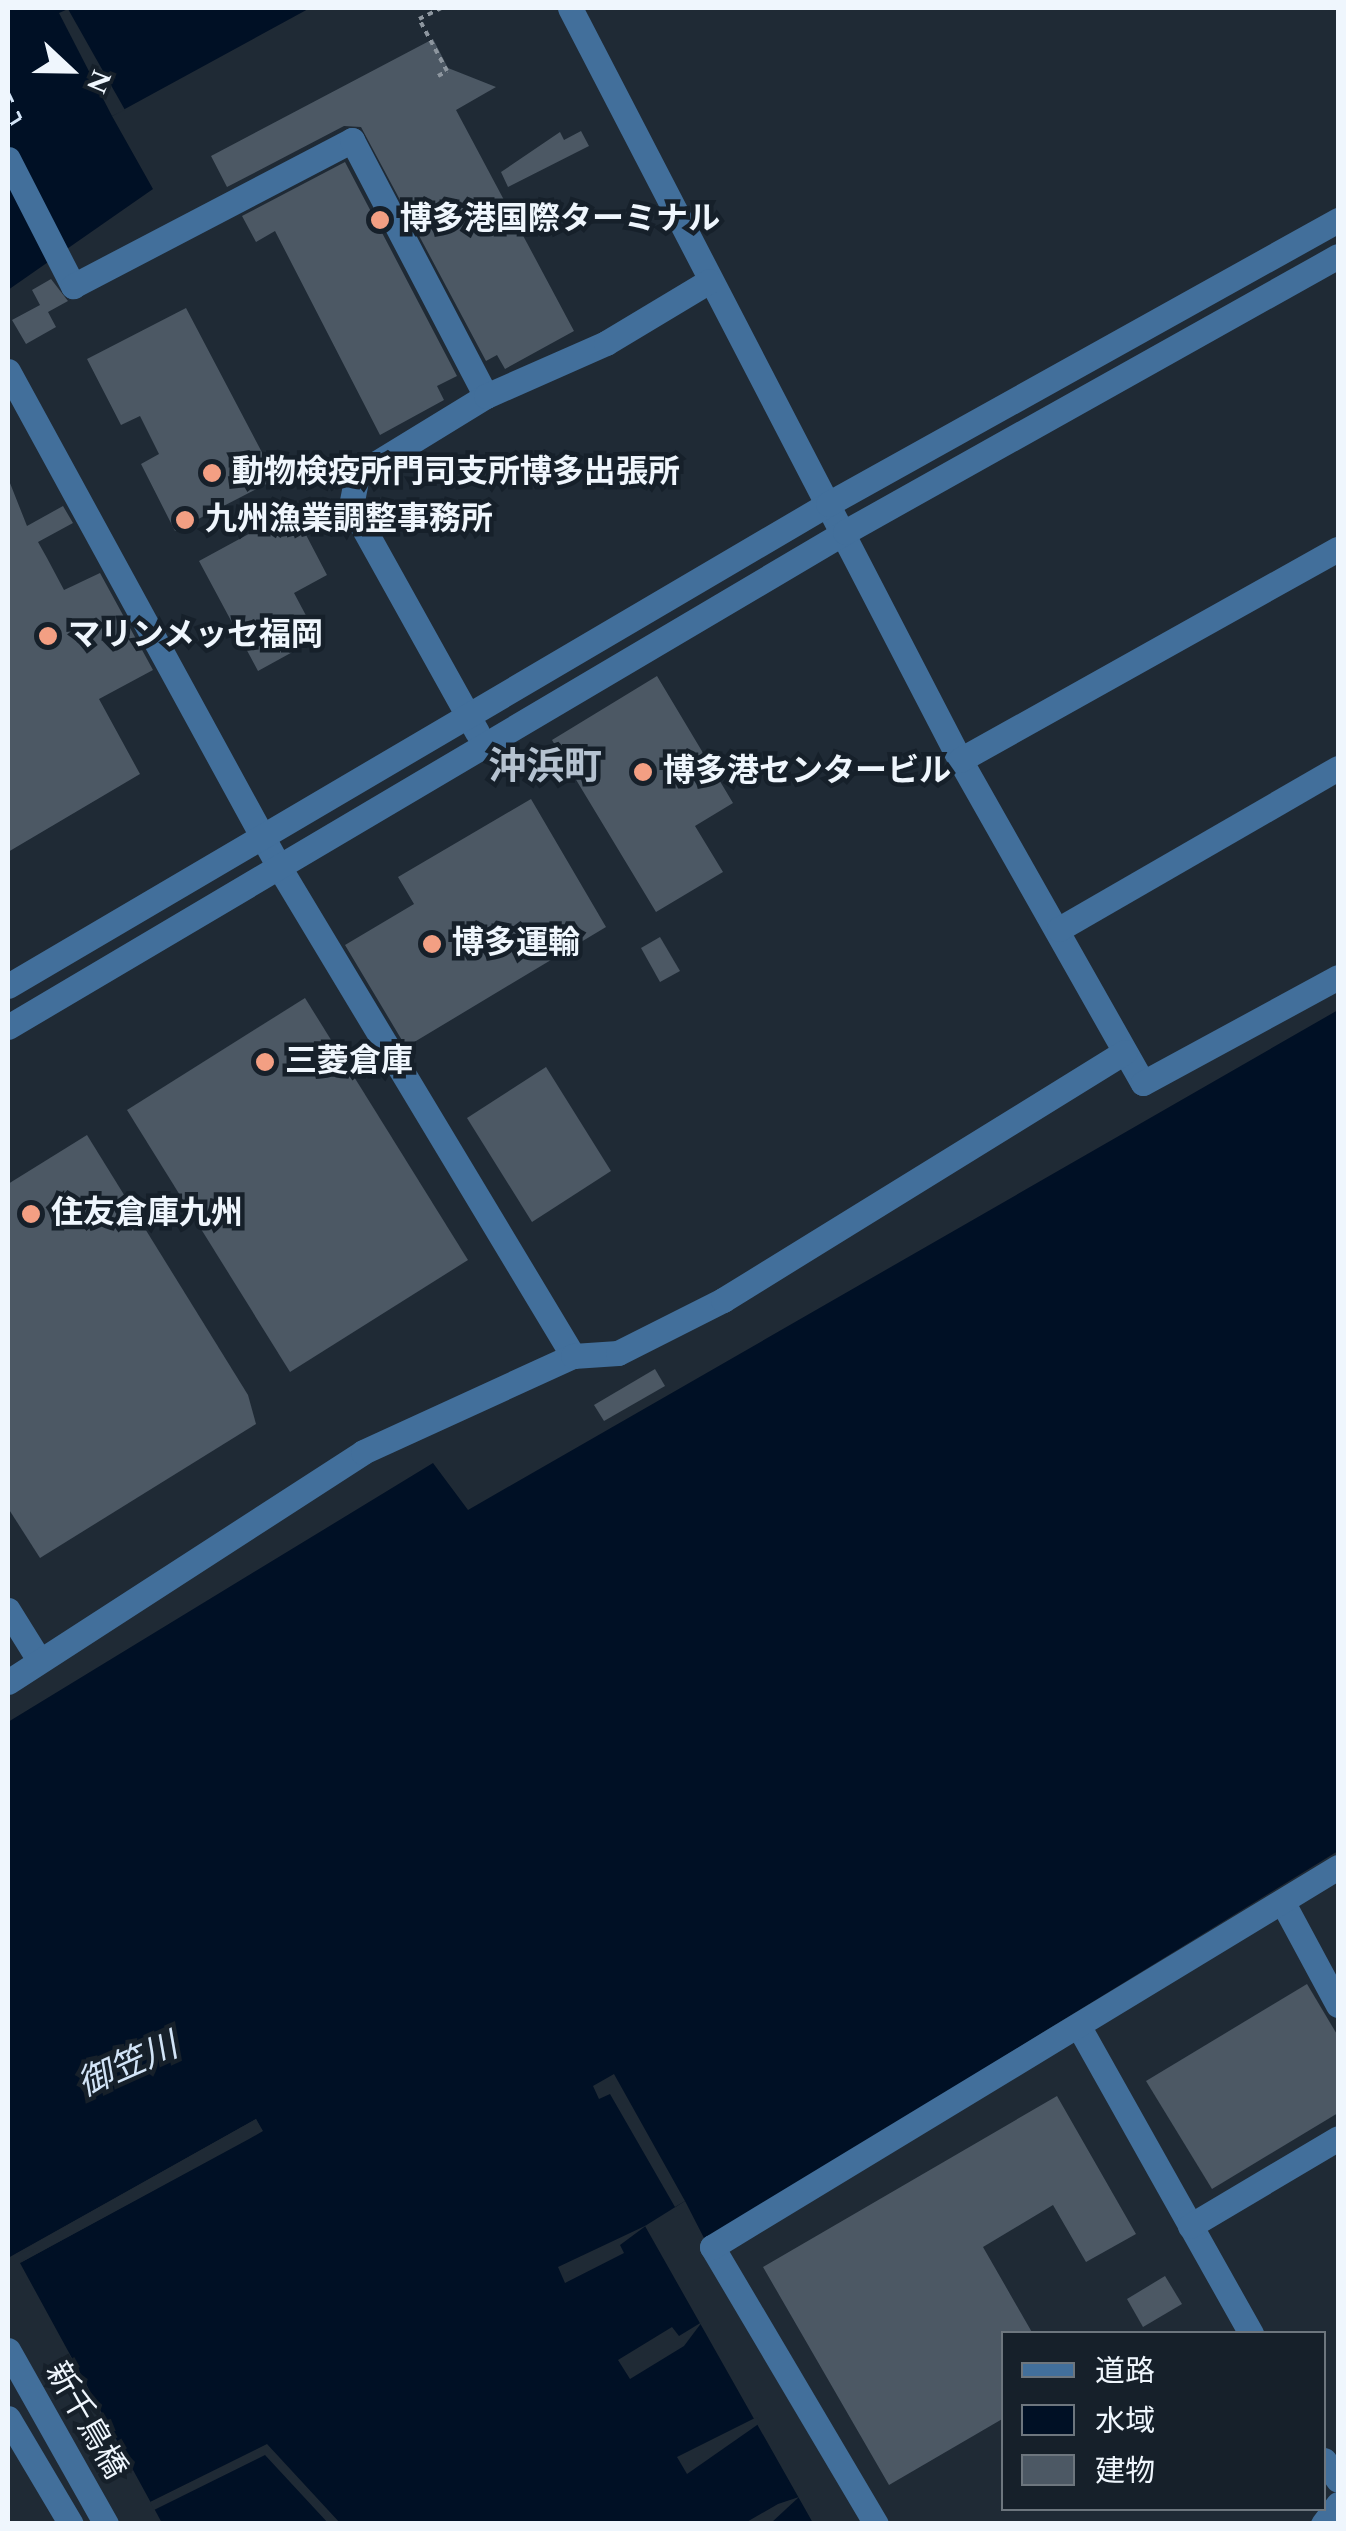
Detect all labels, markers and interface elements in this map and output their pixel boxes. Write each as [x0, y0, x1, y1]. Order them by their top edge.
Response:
north arrow [20, 20, 120, 120]
text: N [74, 63, 122, 100]
place label: 博多港国際ターミナル [400, 201, 720, 239]
marker: 博多港国際ターミナル [369, 209, 391, 231]
place label: 動物検疫所門司支所博多出張所 [232, 454, 680, 492]
marker: 動物検疫所門司支所博多出張所 [201, 462, 223, 484]
place label: 九州漁業調整事務所 [205, 501, 493, 539]
marker: 九州漁業調整事務所 [174, 509, 196, 531]
place label: マリンメッセ福岡 [68, 617, 324, 655]
marker: マリンメッセ福岡 [37, 625, 59, 647]
district label: 沖浜町 [488, 746, 602, 792]
place label: 博多港センタービル [663, 753, 951, 791]
marker: 博多港センタービル [632, 761, 654, 783]
place label: 博多運輸 [452, 925, 580, 963]
marker: 博多運輸 [421, 933, 443, 955]
place label: 三菱倉庫 [285, 1043, 413, 1081]
marker: 三菱倉庫 [254, 1051, 276, 1073]
place label: 住友倉庫九州 [51, 1195, 243, 1233]
marker: 住友倉庫九州 [20, 1203, 42, 1225]
water label: 御笠川 [71, 2025, 185, 2107]
legend [1001, 2331, 1326, 2511]
text: 道路 [1095, 2349, 1155, 2395]
street label: 新千鳥橋 [36, 2356, 134, 2486]
text: 水域 [1095, 2399, 1155, 2445]
text: 建物 [1095, 2449, 1155, 2495]

